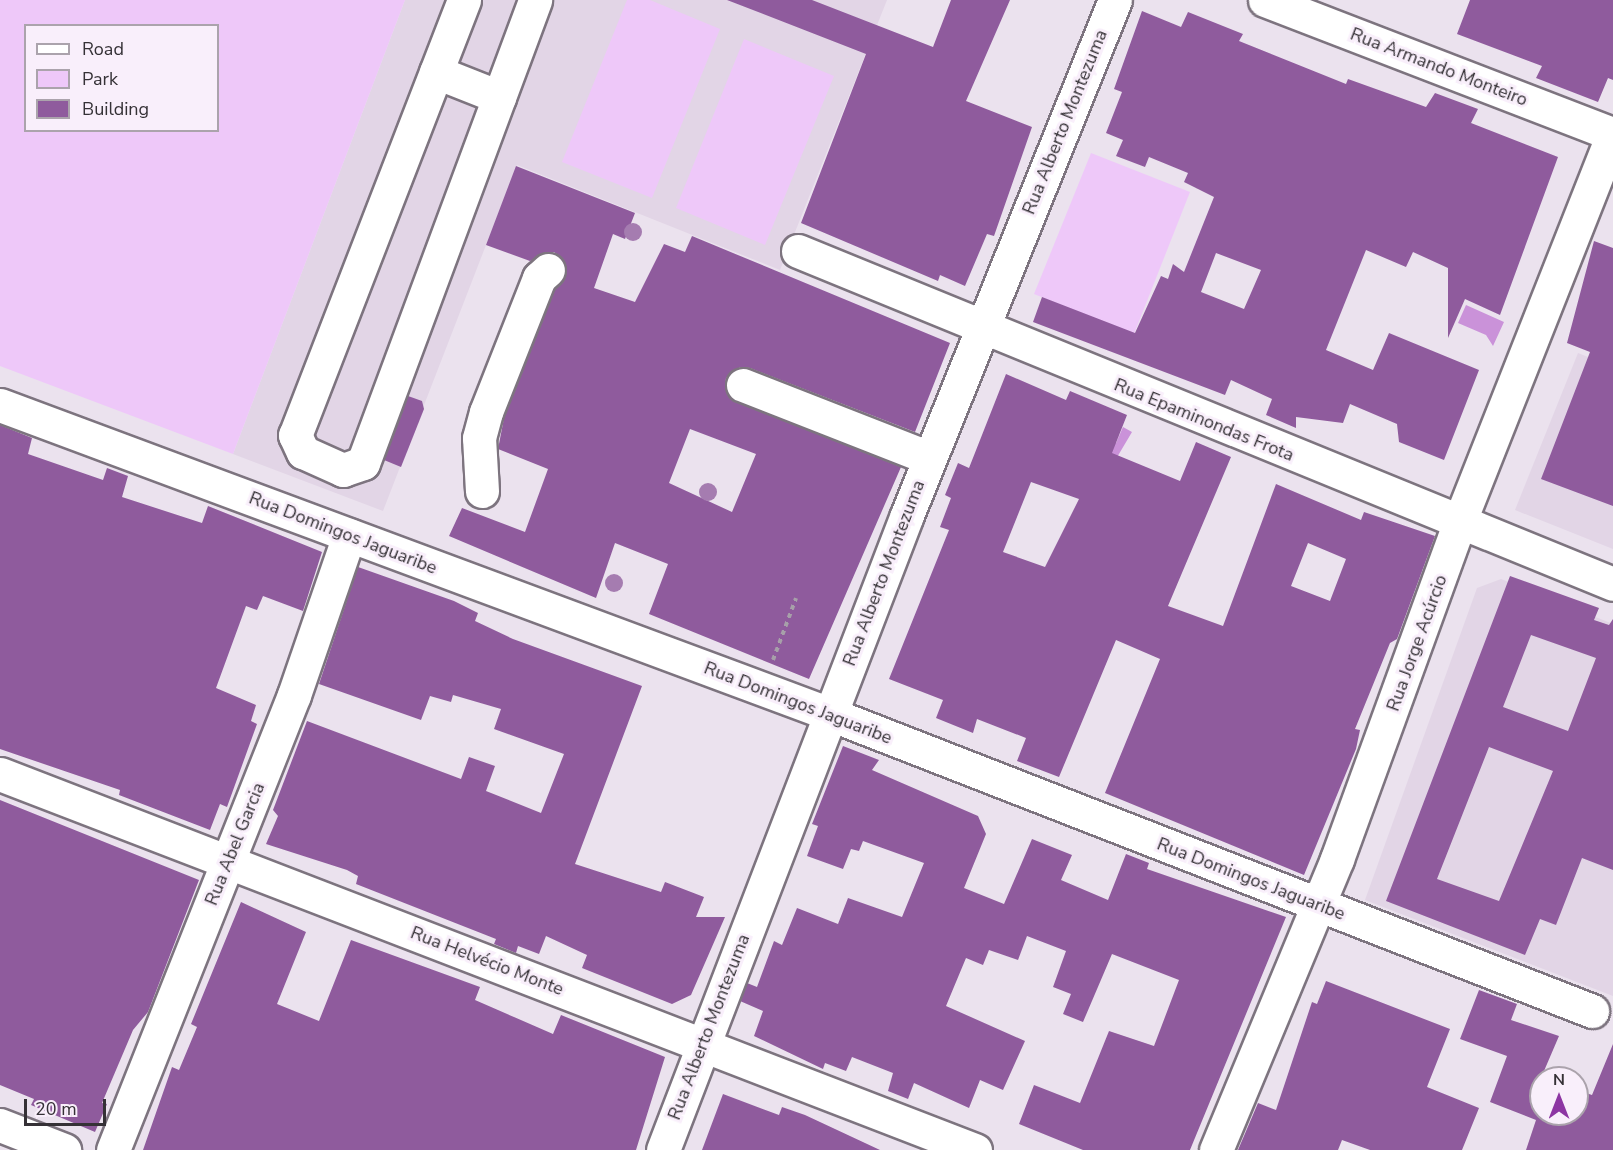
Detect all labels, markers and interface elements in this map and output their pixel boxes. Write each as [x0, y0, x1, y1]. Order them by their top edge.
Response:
street label: Rua Armando Monteiro [1347, 23, 1531, 111]
legend [24, 24, 219, 132]
street label: Rua Alberto Montezuma [1018, 26, 1112, 218]
text: Road [82, 37, 124, 61]
text: Park [82, 67, 118, 91]
text: Building [82, 97, 149, 121]
street label: Rua Epaminondas Frota [1111, 374, 1297, 466]
street label: Rua Alberto Montezuma [839, 477, 929, 669]
street label: Rua Domingos Jaguaribe [246, 487, 440, 579]
street label: Rua Jorge Acúrcio [1382, 572, 1452, 714]
street label: Rua Domingos Jaguaribe [701, 657, 895, 749]
street label: Rua Abel Garcia [201, 779, 269, 909]
street label: Rua Domingos Jaguaribe [1154, 833, 1348, 925]
street label: Rua Helvécio Monte [408, 922, 566, 1000]
street label: Rua Alberto Montezuma [664, 931, 754, 1123]
north arrow [1529, 1066, 1589, 1126]
text: N [1553, 1069, 1565, 1091]
scale bar [27, 1087, 110, 1125]
text: 20 m [35, 1097, 77, 1121]

